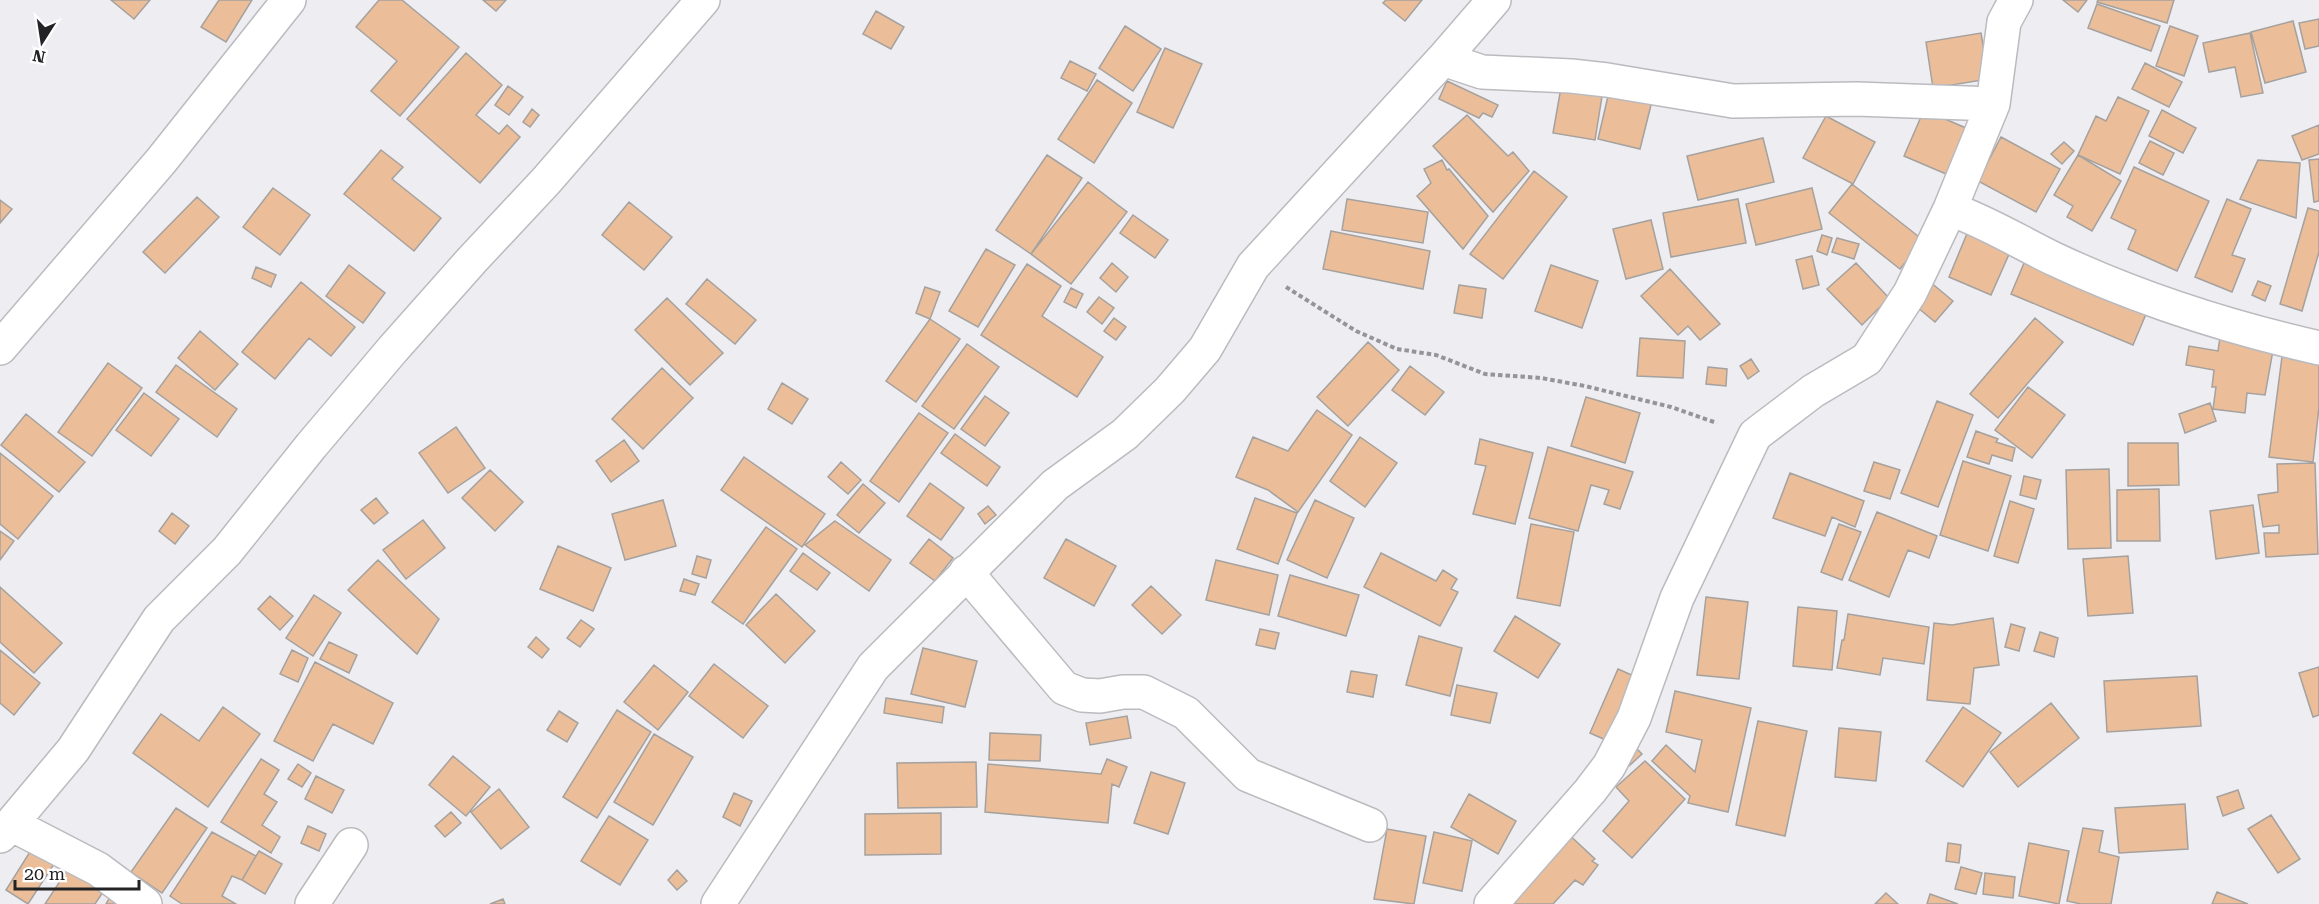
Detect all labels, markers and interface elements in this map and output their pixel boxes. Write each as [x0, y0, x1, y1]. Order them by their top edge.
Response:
north arrow [12, 12, 72, 72]
text: N [31, 46, 47, 67]
scale bar [15, 853, 140, 891]
text: 20 m [24, 863, 65, 884]

